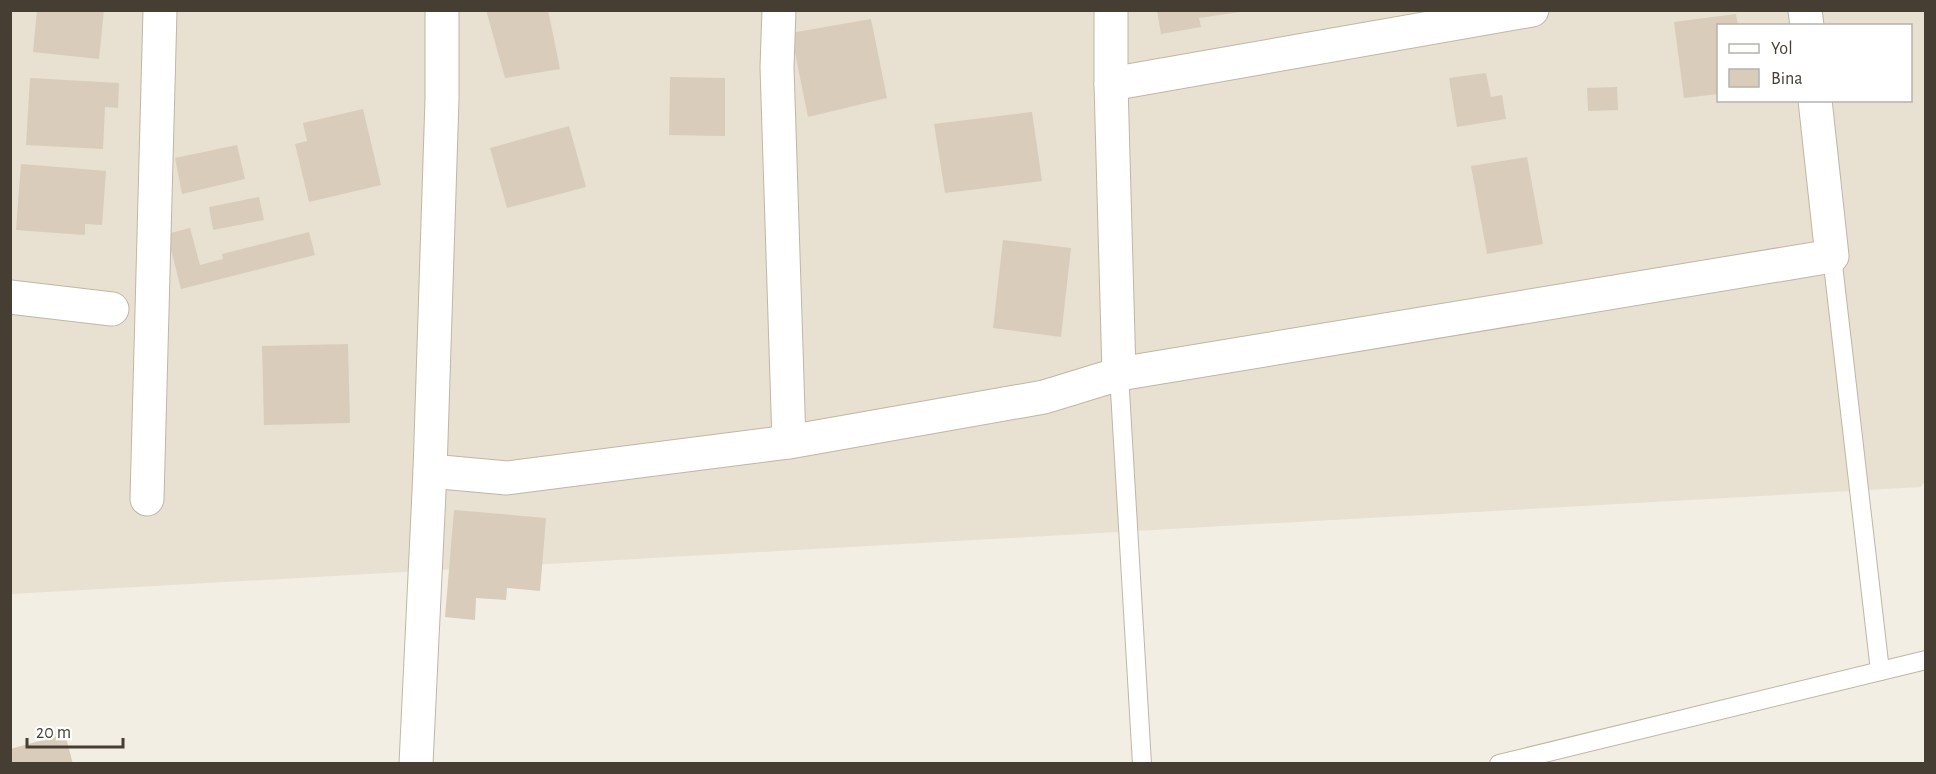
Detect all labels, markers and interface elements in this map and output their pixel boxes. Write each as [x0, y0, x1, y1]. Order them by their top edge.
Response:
legend [1717, 24, 1912, 102]
text: Yol [1771, 40, 1793, 58]
text: Bina [1771, 70, 1803, 88]
scale bar [27, 711, 123, 749]
text: 20 m [36, 724, 71, 742]

